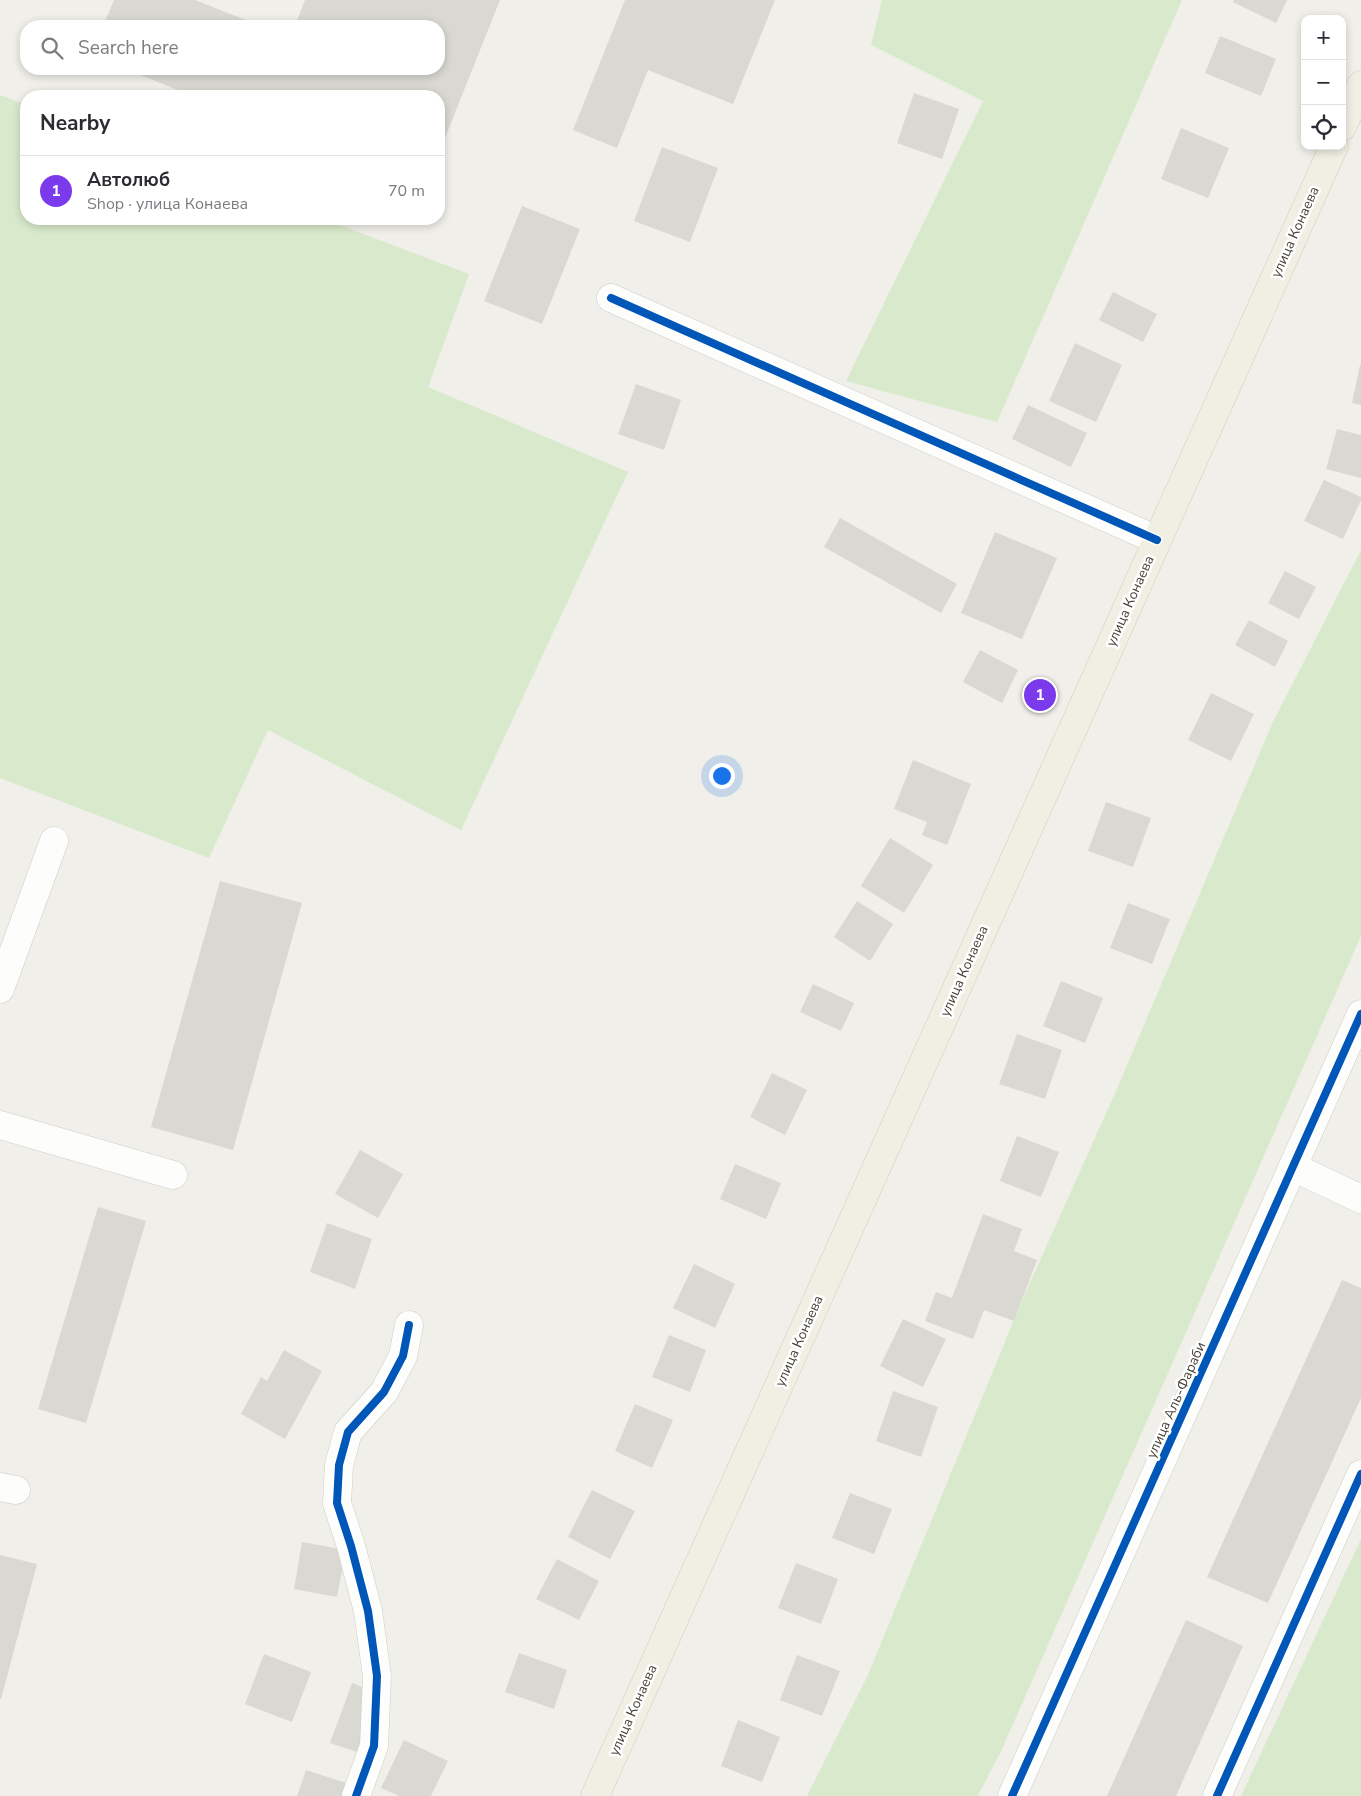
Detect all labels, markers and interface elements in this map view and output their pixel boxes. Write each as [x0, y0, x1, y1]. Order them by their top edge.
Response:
map controls [1301, 15, 1346, 150]
button: + [1301, 15, 1346, 60]
search box [20, 20, 445, 75]
icon: search [38, 34, 66, 62]
text: Search here [78, 35, 179, 61]
button: − [1301, 60, 1346, 105]
button: locate [1301, 105, 1346, 150]
text: Nearby [40, 109, 110, 137]
text: Автолюб [87, 167, 170, 193]
text: 1 [51, 180, 61, 202]
text: 70 m [388, 180, 425, 202]
street label: улица Конаева [1266, 183, 1324, 281]
text: Shop · улица Конаева [87, 193, 248, 215]
street label: улица Конаева [1101, 552, 1159, 650]
pin: 1 [1024, 676, 1056, 714]
your location [709, 763, 735, 789]
street label: улица Конаева [935, 922, 993, 1020]
street label: улица Конаева [770, 1292, 828, 1390]
street label: улица Аль-Фараби [1142, 1339, 1210, 1461]
street label: улица Конаева [604, 1661, 662, 1759]

